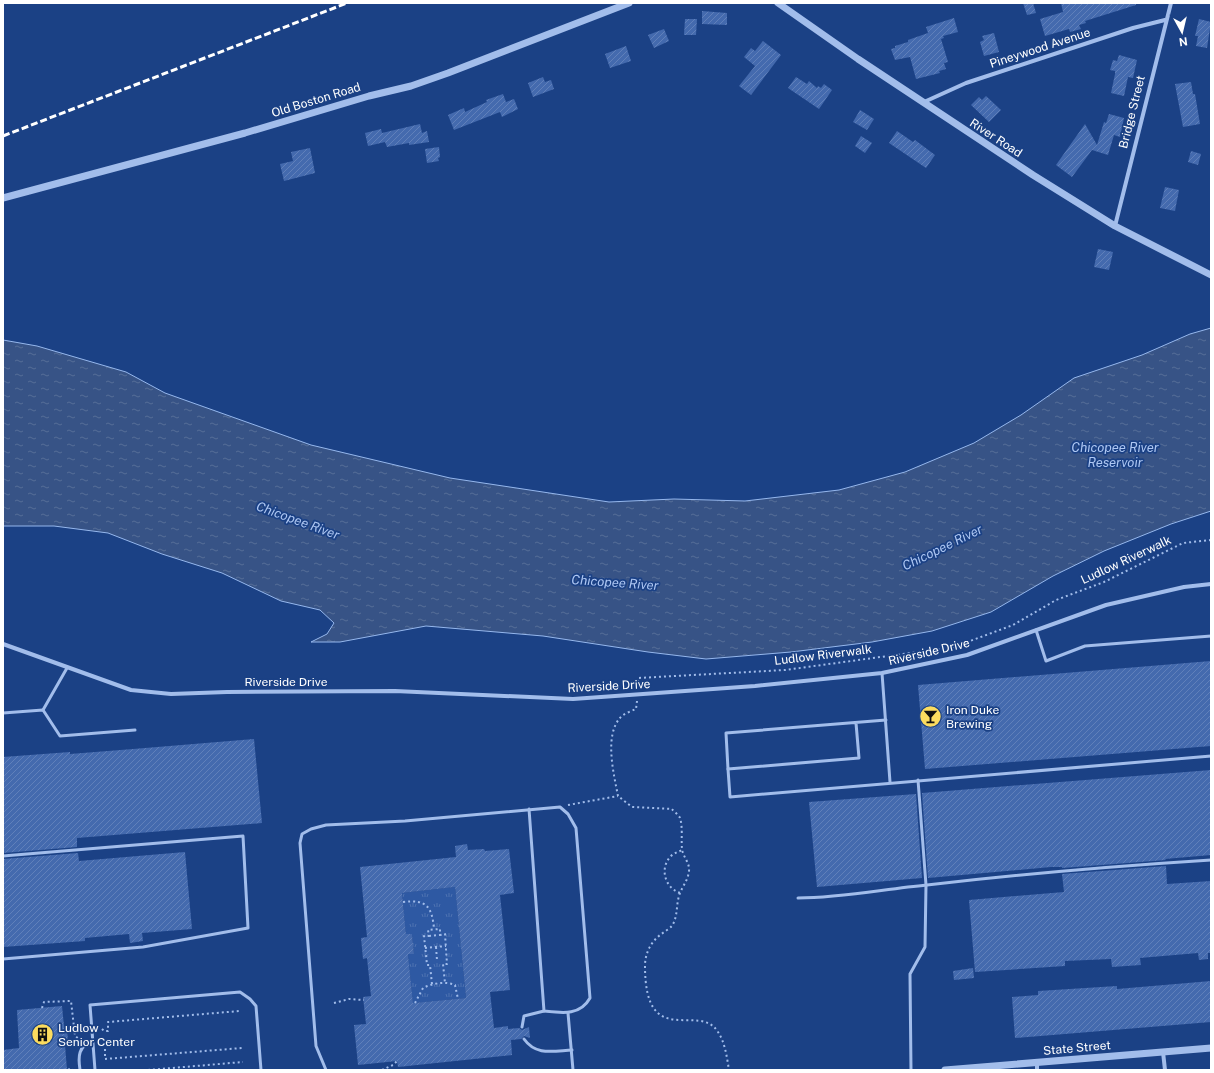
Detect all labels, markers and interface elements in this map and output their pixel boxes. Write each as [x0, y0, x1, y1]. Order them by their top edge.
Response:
north arrow [1162, 12, 1202, 52]
street label: Pineywood Avenue [988, 25, 1092, 71]
text: N [1178, 35, 1188, 48]
street label: Bridge Street [1116, 74, 1148, 150]
street label: Old Boston Road [270, 80, 362, 120]
street label: River Road [967, 116, 1025, 160]
water label: Chicopee River Reservoir [1071, 440, 1159, 470]
water label: Chicopee River [254, 498, 342, 542]
water label: Chicopee River [900, 522, 985, 573]
street label: Ludlow Riverwalk [1079, 533, 1174, 587]
water label: Chicopee River [571, 572, 659, 593]
street label: Riverside Drive [887, 636, 971, 668]
street label: Ludlow Riverwalk [773, 642, 873, 668]
street label: Riverside Drive [245, 675, 328, 689]
street label: Riverside Drive [567, 677, 651, 695]
place label: Iron Duke Brewing [946, 703, 999, 731]
bar icon: Iron Duke Brewing [917, 704, 943, 730]
place label: Ludlow Senior Center [58, 1021, 135, 1049]
building icon: Ludlow Senior Center [30, 1022, 56, 1048]
street label: State Street [1043, 1038, 1112, 1058]

